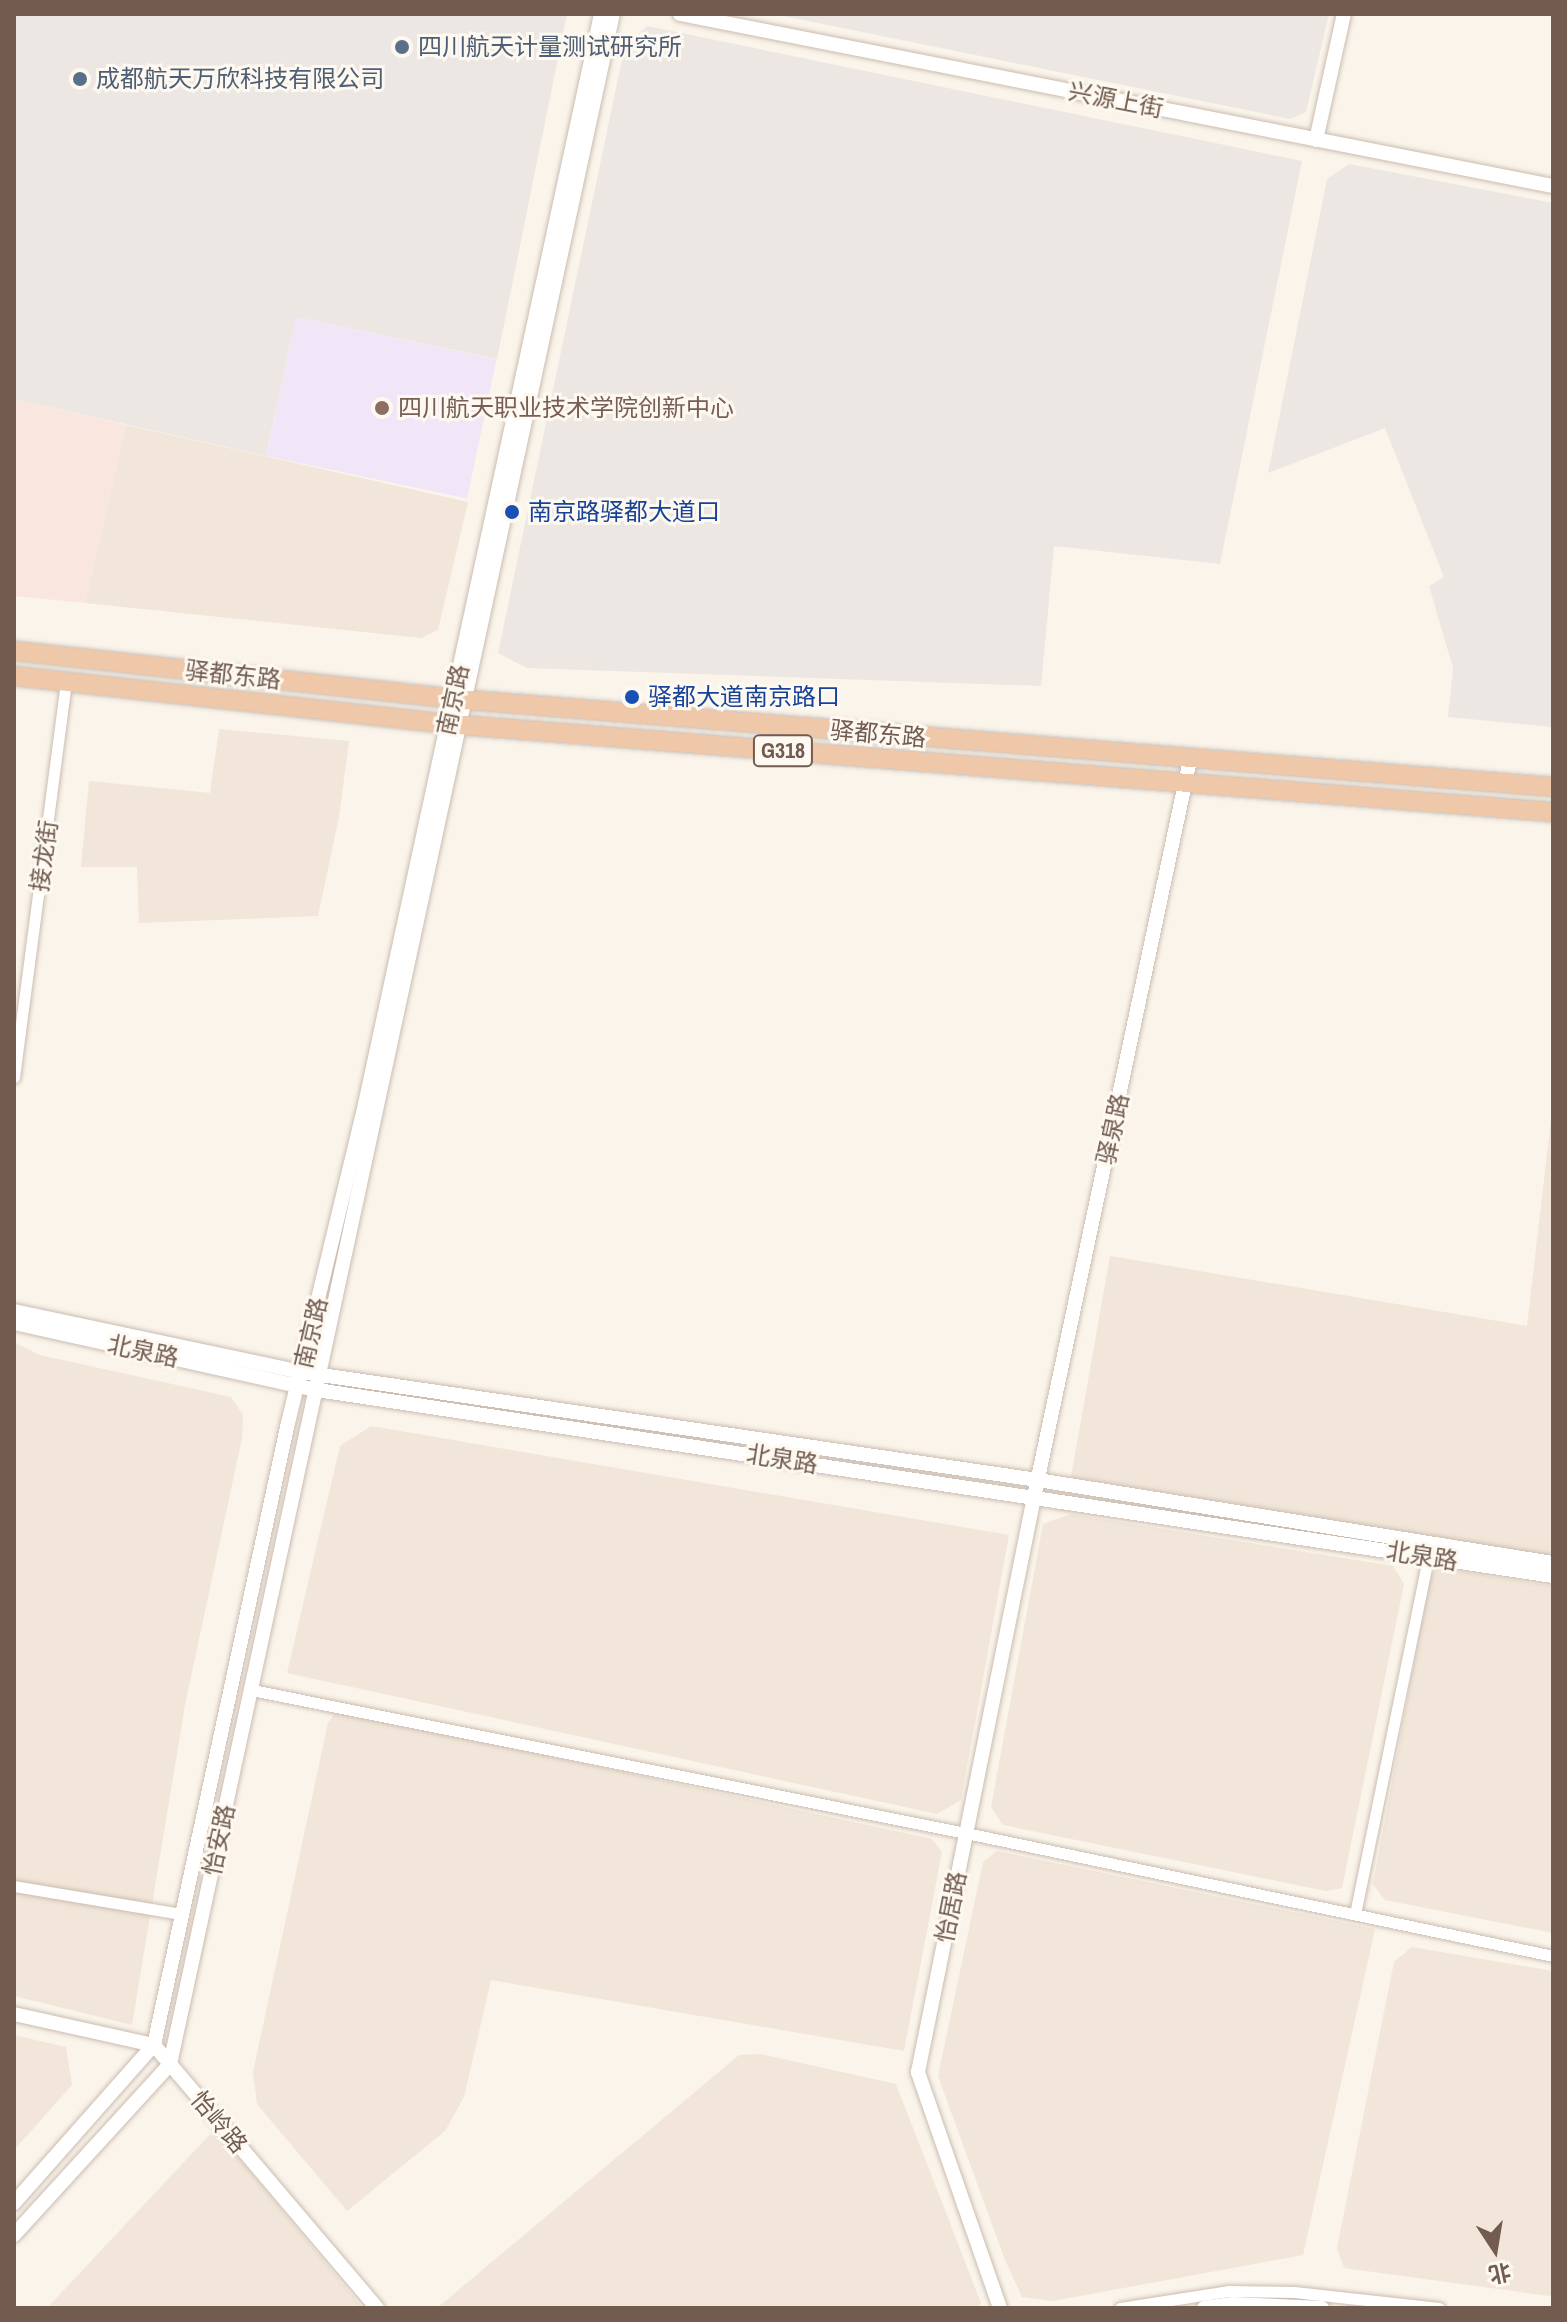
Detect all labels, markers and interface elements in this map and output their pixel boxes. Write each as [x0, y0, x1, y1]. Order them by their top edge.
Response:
place label: 四川航天计量测试研究所 [418, 33, 682, 61]
marker: 四川航天计量测试研究所 [393, 38, 411, 56]
place label: 成都航天万欣科技有限公司 [96, 65, 384, 93]
marker: 成都航天万欣科技有限公司 [71, 70, 89, 88]
street label: 兴源上街 [1066, 77, 1166, 123]
place label: 四川航天职业技术学院创新中心 [398, 394, 734, 422]
marker: 四川航天职业技术学院创新中心 [373, 399, 391, 417]
place label: 南京路驿都大道口 [528, 498, 720, 526]
marker: 南京路驿都大道口 [503, 503, 521, 521]
street label: 驿都东路 [184, 656, 282, 694]
street label: 南京路 [431, 662, 475, 738]
place label: 驿都大道南京路口 [648, 683, 840, 711]
marker: 驿都大道南京路口 [623, 688, 641, 706]
street label: 驿都东路 [829, 715, 927, 753]
road number: G318 [751, 733, 815, 769]
street label: 接龙街 [25, 818, 63, 894]
street label: 驿泉路 [1091, 1091, 1135, 1167]
street label: 南京路 [289, 1295, 333, 1371]
street label: 北泉路 [105, 1329, 181, 1373]
street label: 北泉路 [744, 1439, 820, 1479]
street label: 北泉路 [1384, 1536, 1460, 1576]
street label: 怡安路 [197, 1802, 241, 1878]
street label: 怡居路 [930, 1869, 972, 1945]
street label: 怡岭路 [185, 2085, 253, 2159]
north arrow [1455, 2210, 1535, 2290]
text: 北 [1486, 2257, 1514, 2290]

